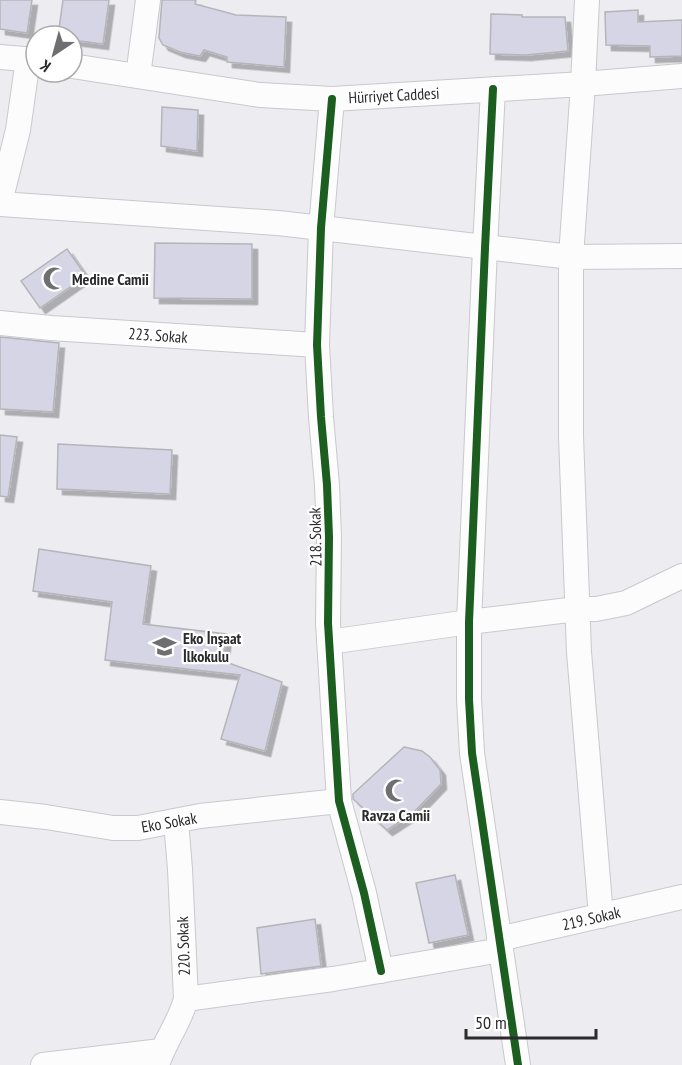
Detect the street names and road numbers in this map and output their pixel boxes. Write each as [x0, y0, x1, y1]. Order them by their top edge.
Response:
street label: Hürriyet Caddesi [348, 83, 440, 107]
street label: 223. Sokak [128, 323, 189, 347]
street label: 218. Sokak [304, 506, 326, 567]
street label: Eko Sokak [140, 807, 199, 837]
street label: 219. Sokak [560, 901, 623, 934]
street label: 220. Sokak [172, 915, 194, 976]

